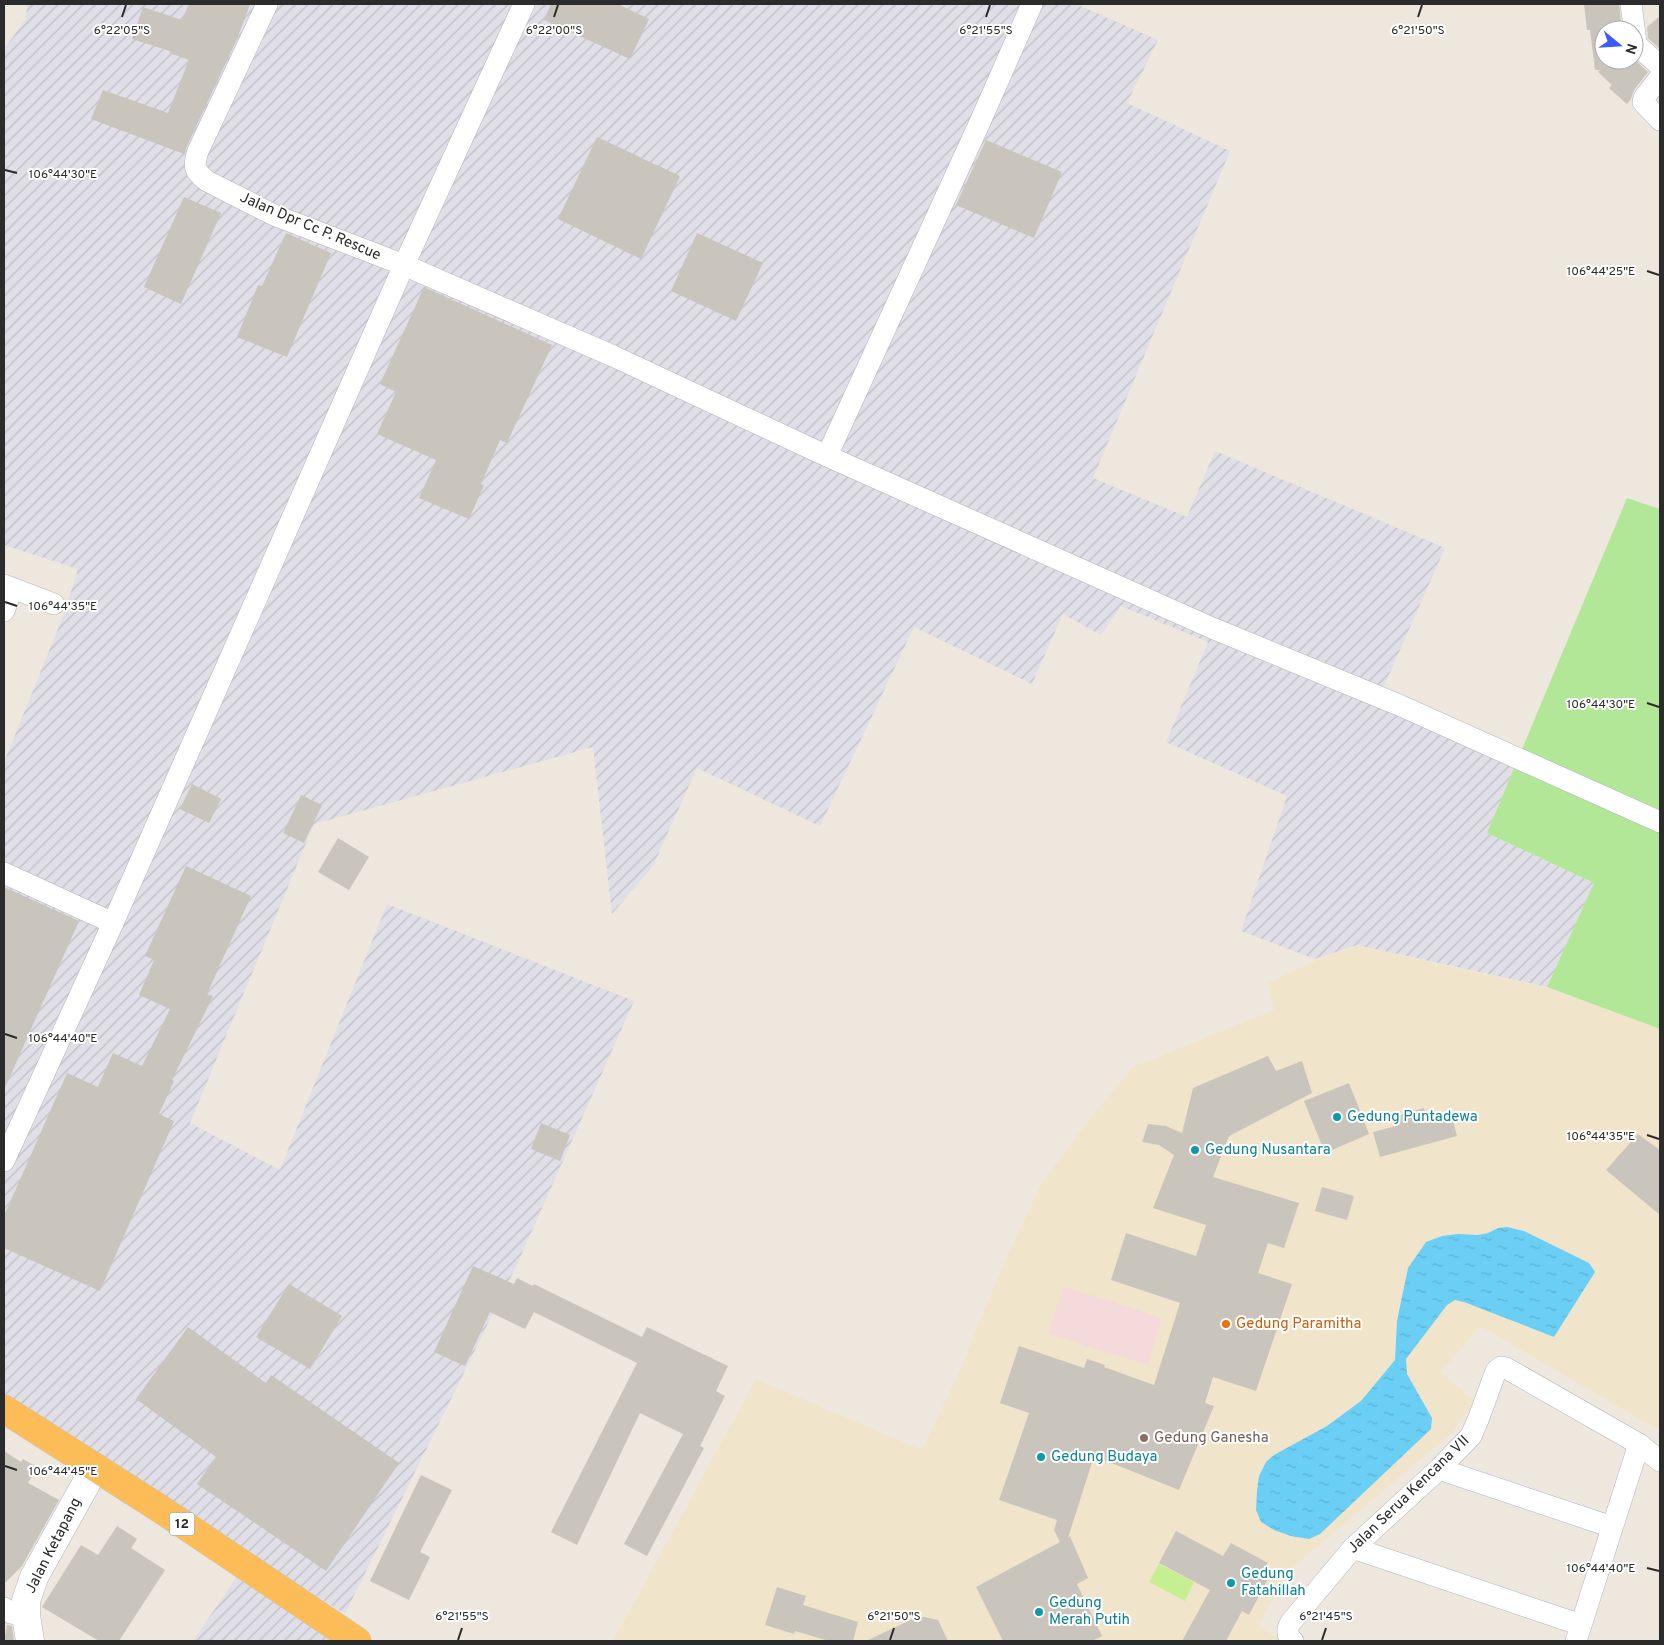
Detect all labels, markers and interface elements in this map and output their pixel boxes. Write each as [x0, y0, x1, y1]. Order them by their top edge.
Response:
north arrow [1594, 20, 1644, 70]
text: 6°22'05"S [94, 23, 150, 39]
text: 6°22'00"S [526, 23, 582, 39]
text: 6°21'55"S [959, 23, 1013, 39]
text: 6°21'50"S [1391, 23, 1445, 39]
text: N [1620, 41, 1640, 56]
text: 106°44'30"E [29, 167, 97, 183]
street label: Jalan Dpr Cc P. Rescue [237, 189, 383, 265]
text: 106°44'25"E [1567, 264, 1635, 280]
text: 106°44'35"E [29, 599, 97, 615]
text: 106°44'30"E [1567, 697, 1635, 713]
text: 106°44'40"E [29, 1031, 97, 1047]
place label: Gedung Puntadewa [1347, 1108, 1478, 1127]
marker: Gedung Puntadewa [1331, 1111, 1343, 1123]
text: 106°44'35"E [1567, 1129, 1635, 1145]
place label: Gedung Nusantara [1205, 1141, 1331, 1160]
marker: Gedung Nusantara [1189, 1144, 1201, 1156]
place label: Gedung Paramitha [1236, 1315, 1361, 1334]
marker: Gedung Paramitha [1220, 1318, 1232, 1330]
place label: Gedung Ganesha [1154, 1429, 1269, 1448]
marker: Gedung Ganesha [1138, 1432, 1150, 1444]
street label: Jalan Serua Kencana VII [1344, 1432, 1474, 1558]
place label: Gedung Budaya [1051, 1448, 1157, 1467]
marker: Gedung Budaya [1035, 1451, 1047, 1463]
text: 106°44'45"E [29, 1464, 97, 1480]
street label: Jalan Ketapang [22, 1495, 86, 1597]
road number: 12 [170, 1512, 194, 1536]
text: 106°44'40"E [1567, 1561, 1635, 1577]
place label: Gedung Fatahillah [1241, 1565, 1306, 1601]
marker: Gedung Fatahillah [1225, 1577, 1237, 1589]
place label: Gedung Merah Putih [1049, 1594, 1130, 1630]
marker: Gedung Merah Putih [1033, 1606, 1045, 1618]
text: 6°21'55"S [435, 1609, 489, 1625]
text: 6°21'50"S [867, 1609, 921, 1625]
text: 6°21'45"S [1299, 1609, 1353, 1625]

